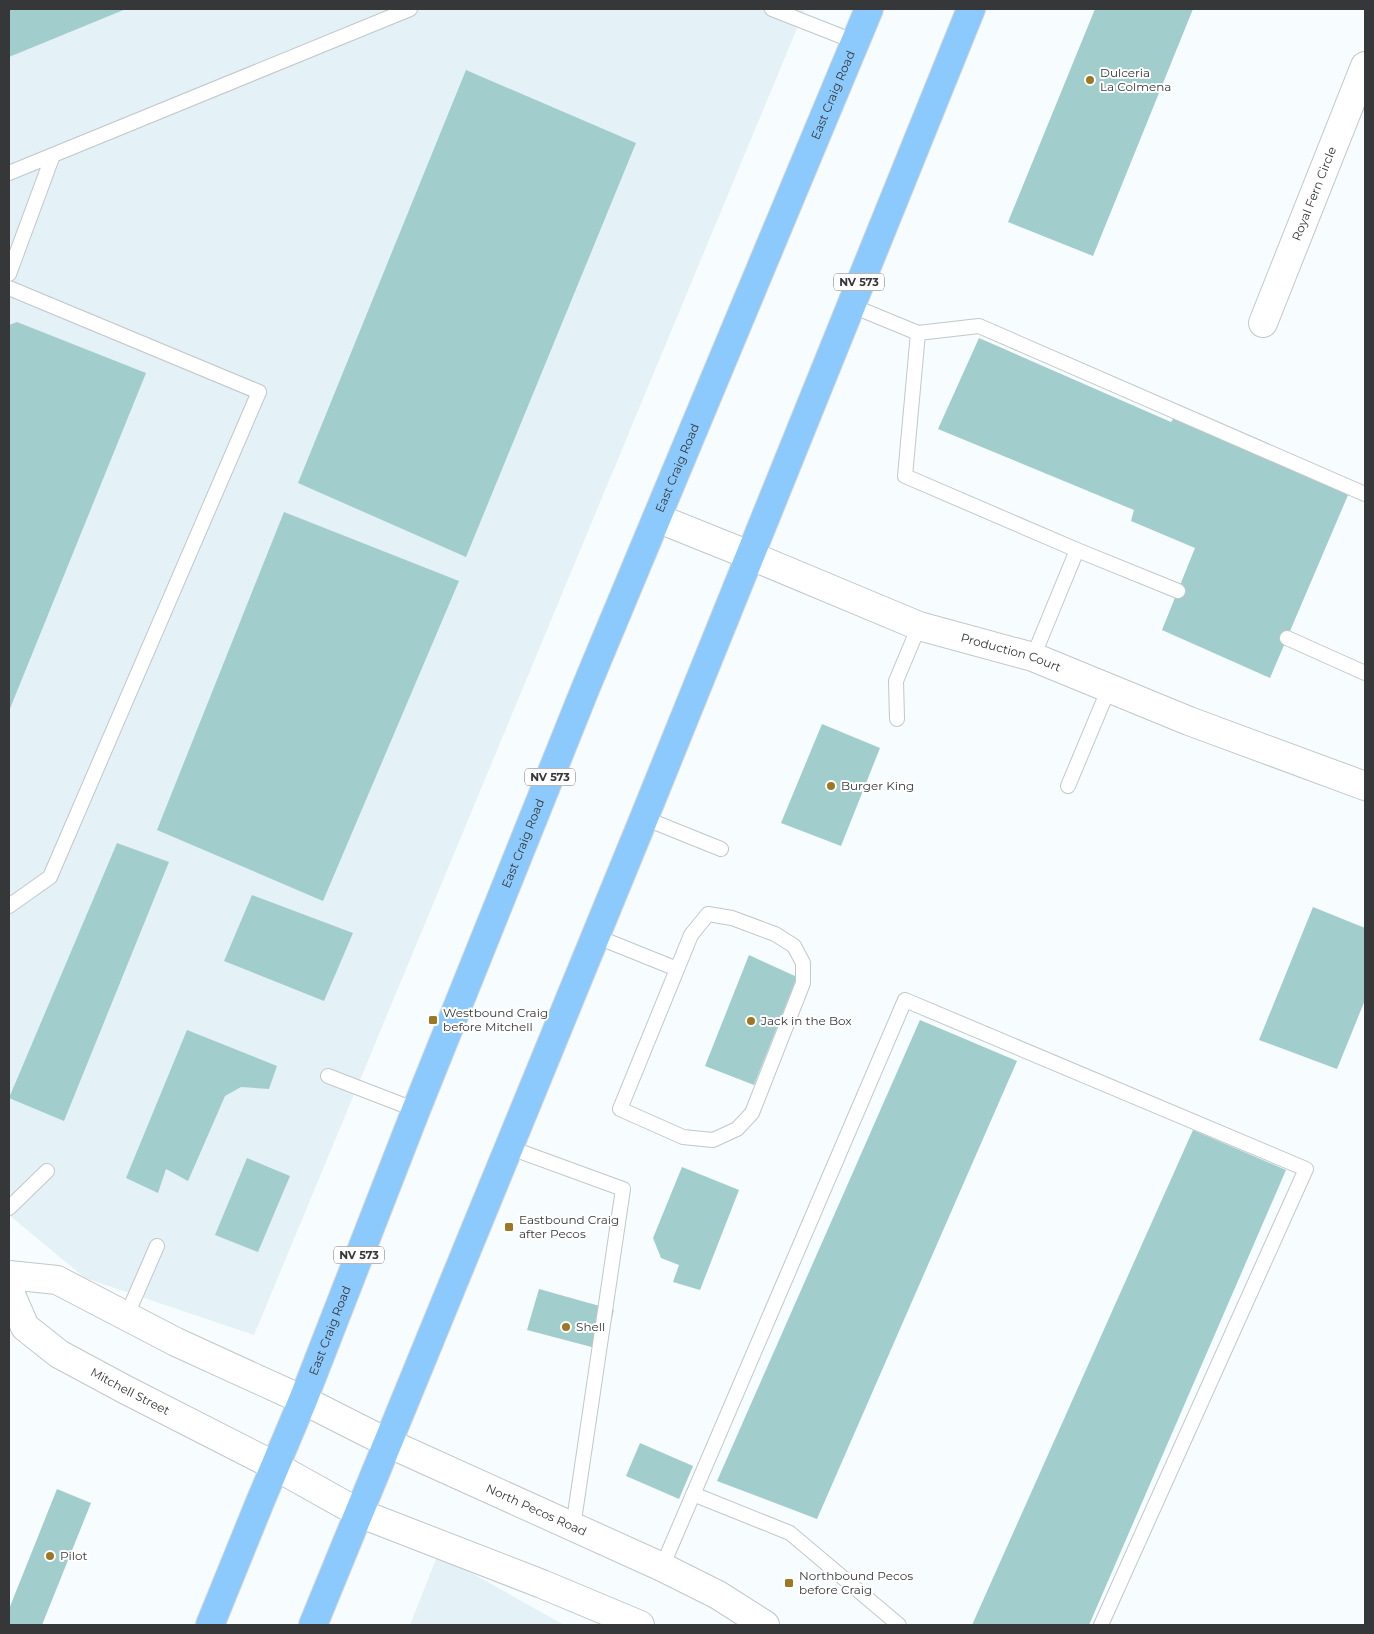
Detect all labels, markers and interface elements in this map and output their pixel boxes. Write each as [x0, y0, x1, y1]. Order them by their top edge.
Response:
street label: East Craig Road [807, 48, 858, 142]
place label: Dulceria La Colmena [1100, 65, 1171, 94]
marker: Dulceria La Colmena [1084, 74, 1096, 86]
street label: Royal Fern Circle [1288, 144, 1339, 243]
road number: NV 573 [834, 274, 884, 290]
street label: East Craig Road [652, 421, 702, 514]
street label: Production Court [959, 630, 1064, 675]
road number: NV 573 [525, 769, 575, 786]
place label: Burger King [841, 778, 914, 793]
marker: Burger King [825, 780, 837, 792]
street label: East Craig Road [498, 796, 547, 890]
place label: Westbound Craig before Mitchell [443, 1005, 548, 1034]
place label: Jack in the Box [760, 1013, 852, 1028]
marker: Westbound Craig before Mitchell [427, 1014, 439, 1026]
marker: Jack in the Box [745, 1015, 757, 1027]
place label: Eastbound Craig after Pecos [519, 1212, 619, 1241]
marker: Eastbound Craig after Pecos [503, 1221, 515, 1233]
road number: NV 573 [334, 1246, 384, 1264]
street label: East Craig Road [305, 1283, 354, 1377]
place label: Shell [576, 1319, 605, 1334]
marker: Shell [560, 1321, 572, 1333]
street label: Mitchell Street [88, 1364, 172, 1418]
street label: North Pecos Road [484, 1480, 589, 1539]
place label: Pilot [60, 1548, 88, 1563]
marker: Pilot [44, 1550, 56, 1562]
place label: Northbound Pecos before Craig [799, 1568, 913, 1597]
marker: Northbound Pecos before Craig [783, 1577, 795, 1589]

